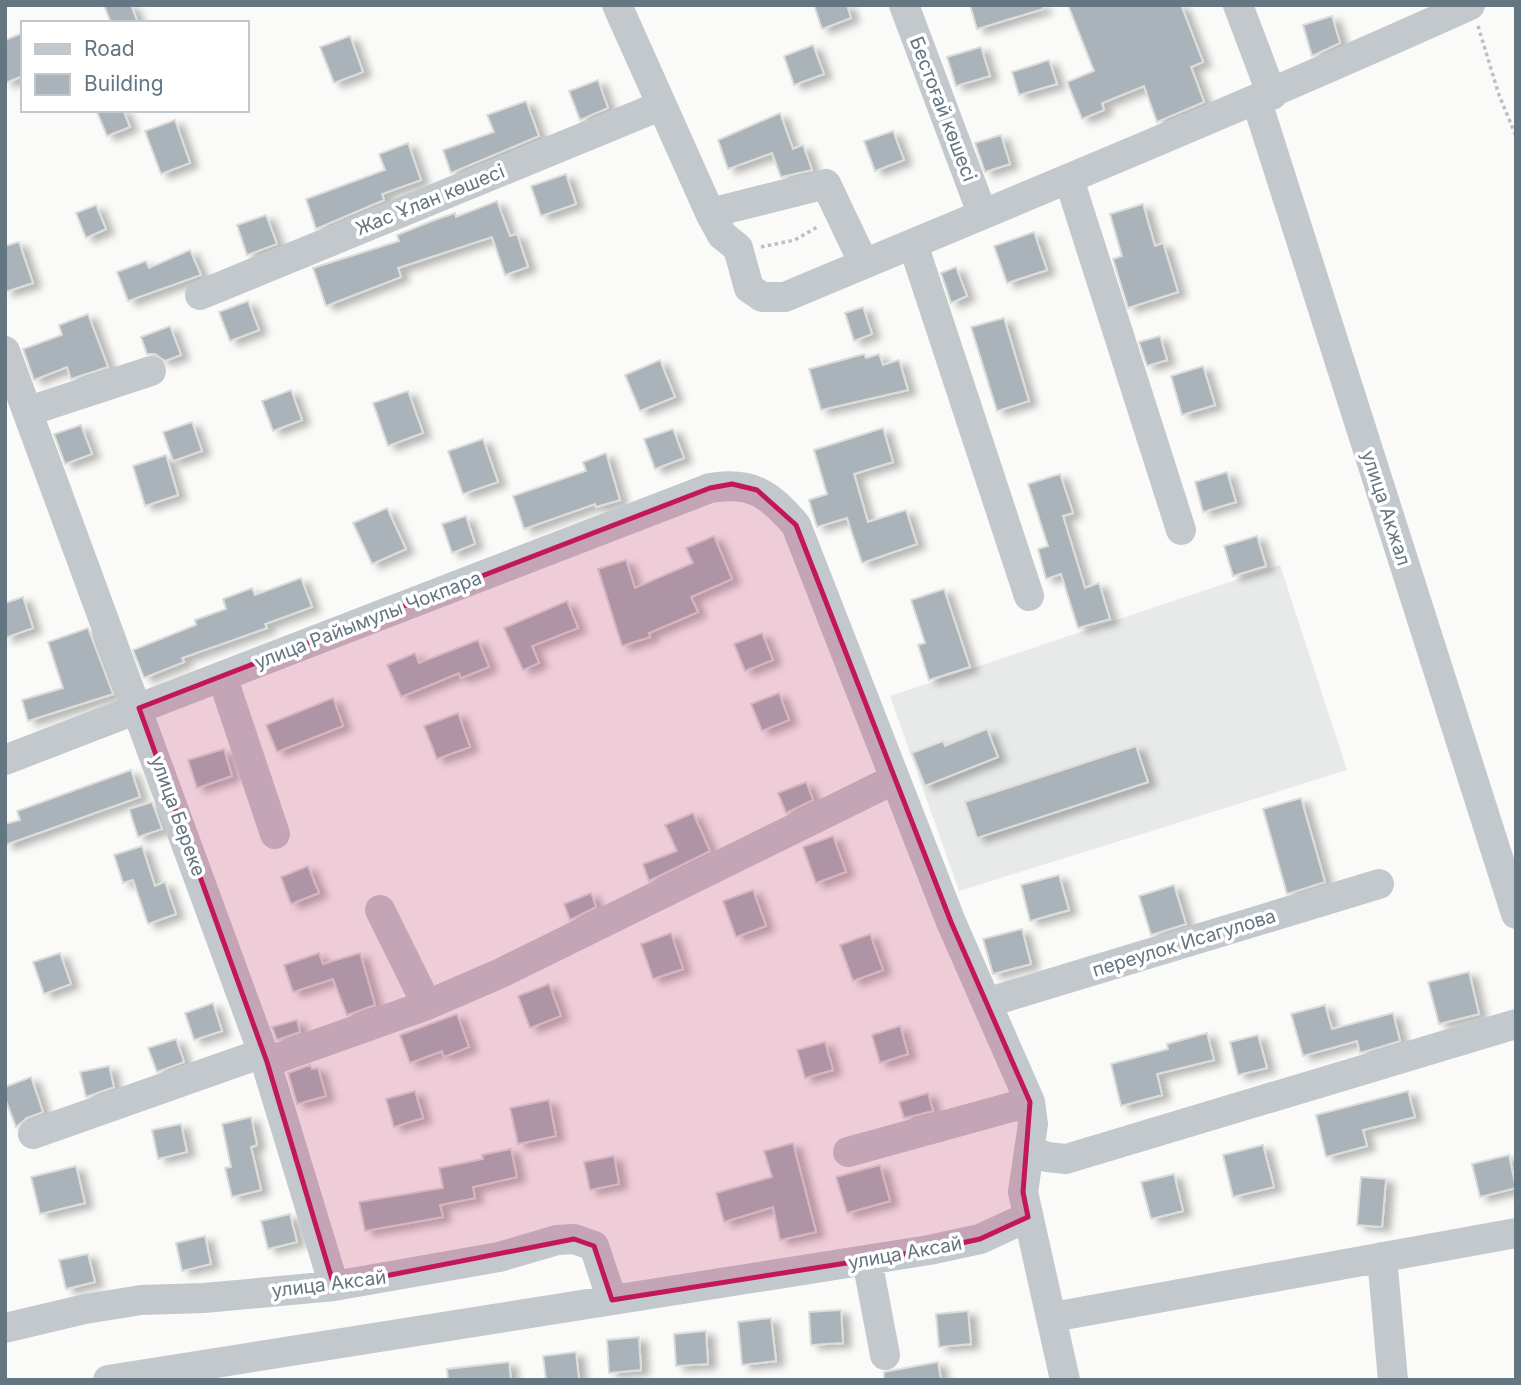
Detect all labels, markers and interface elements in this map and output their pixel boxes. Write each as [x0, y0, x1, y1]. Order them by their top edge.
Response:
legend [21, 21, 248, 112]
street label: Бестоғай көшесі [905, 33, 981, 185]
text: Road [84, 36, 135, 61]
text: Building [84, 71, 164, 96]
street label: Жас Ұлан көшесі [352, 160, 508, 240]
street label: улица Акжал [1357, 448, 1415, 568]
street label: улица Райымулы Чокпара [251, 566, 485, 674]
street label: улица Береке [146, 753, 210, 879]
street label: переулок Исагулова [1090, 904, 1278, 982]
street label: улица Аксай [846, 1232, 964, 1274]
street label: улица Аксай [270, 1266, 388, 1302]

